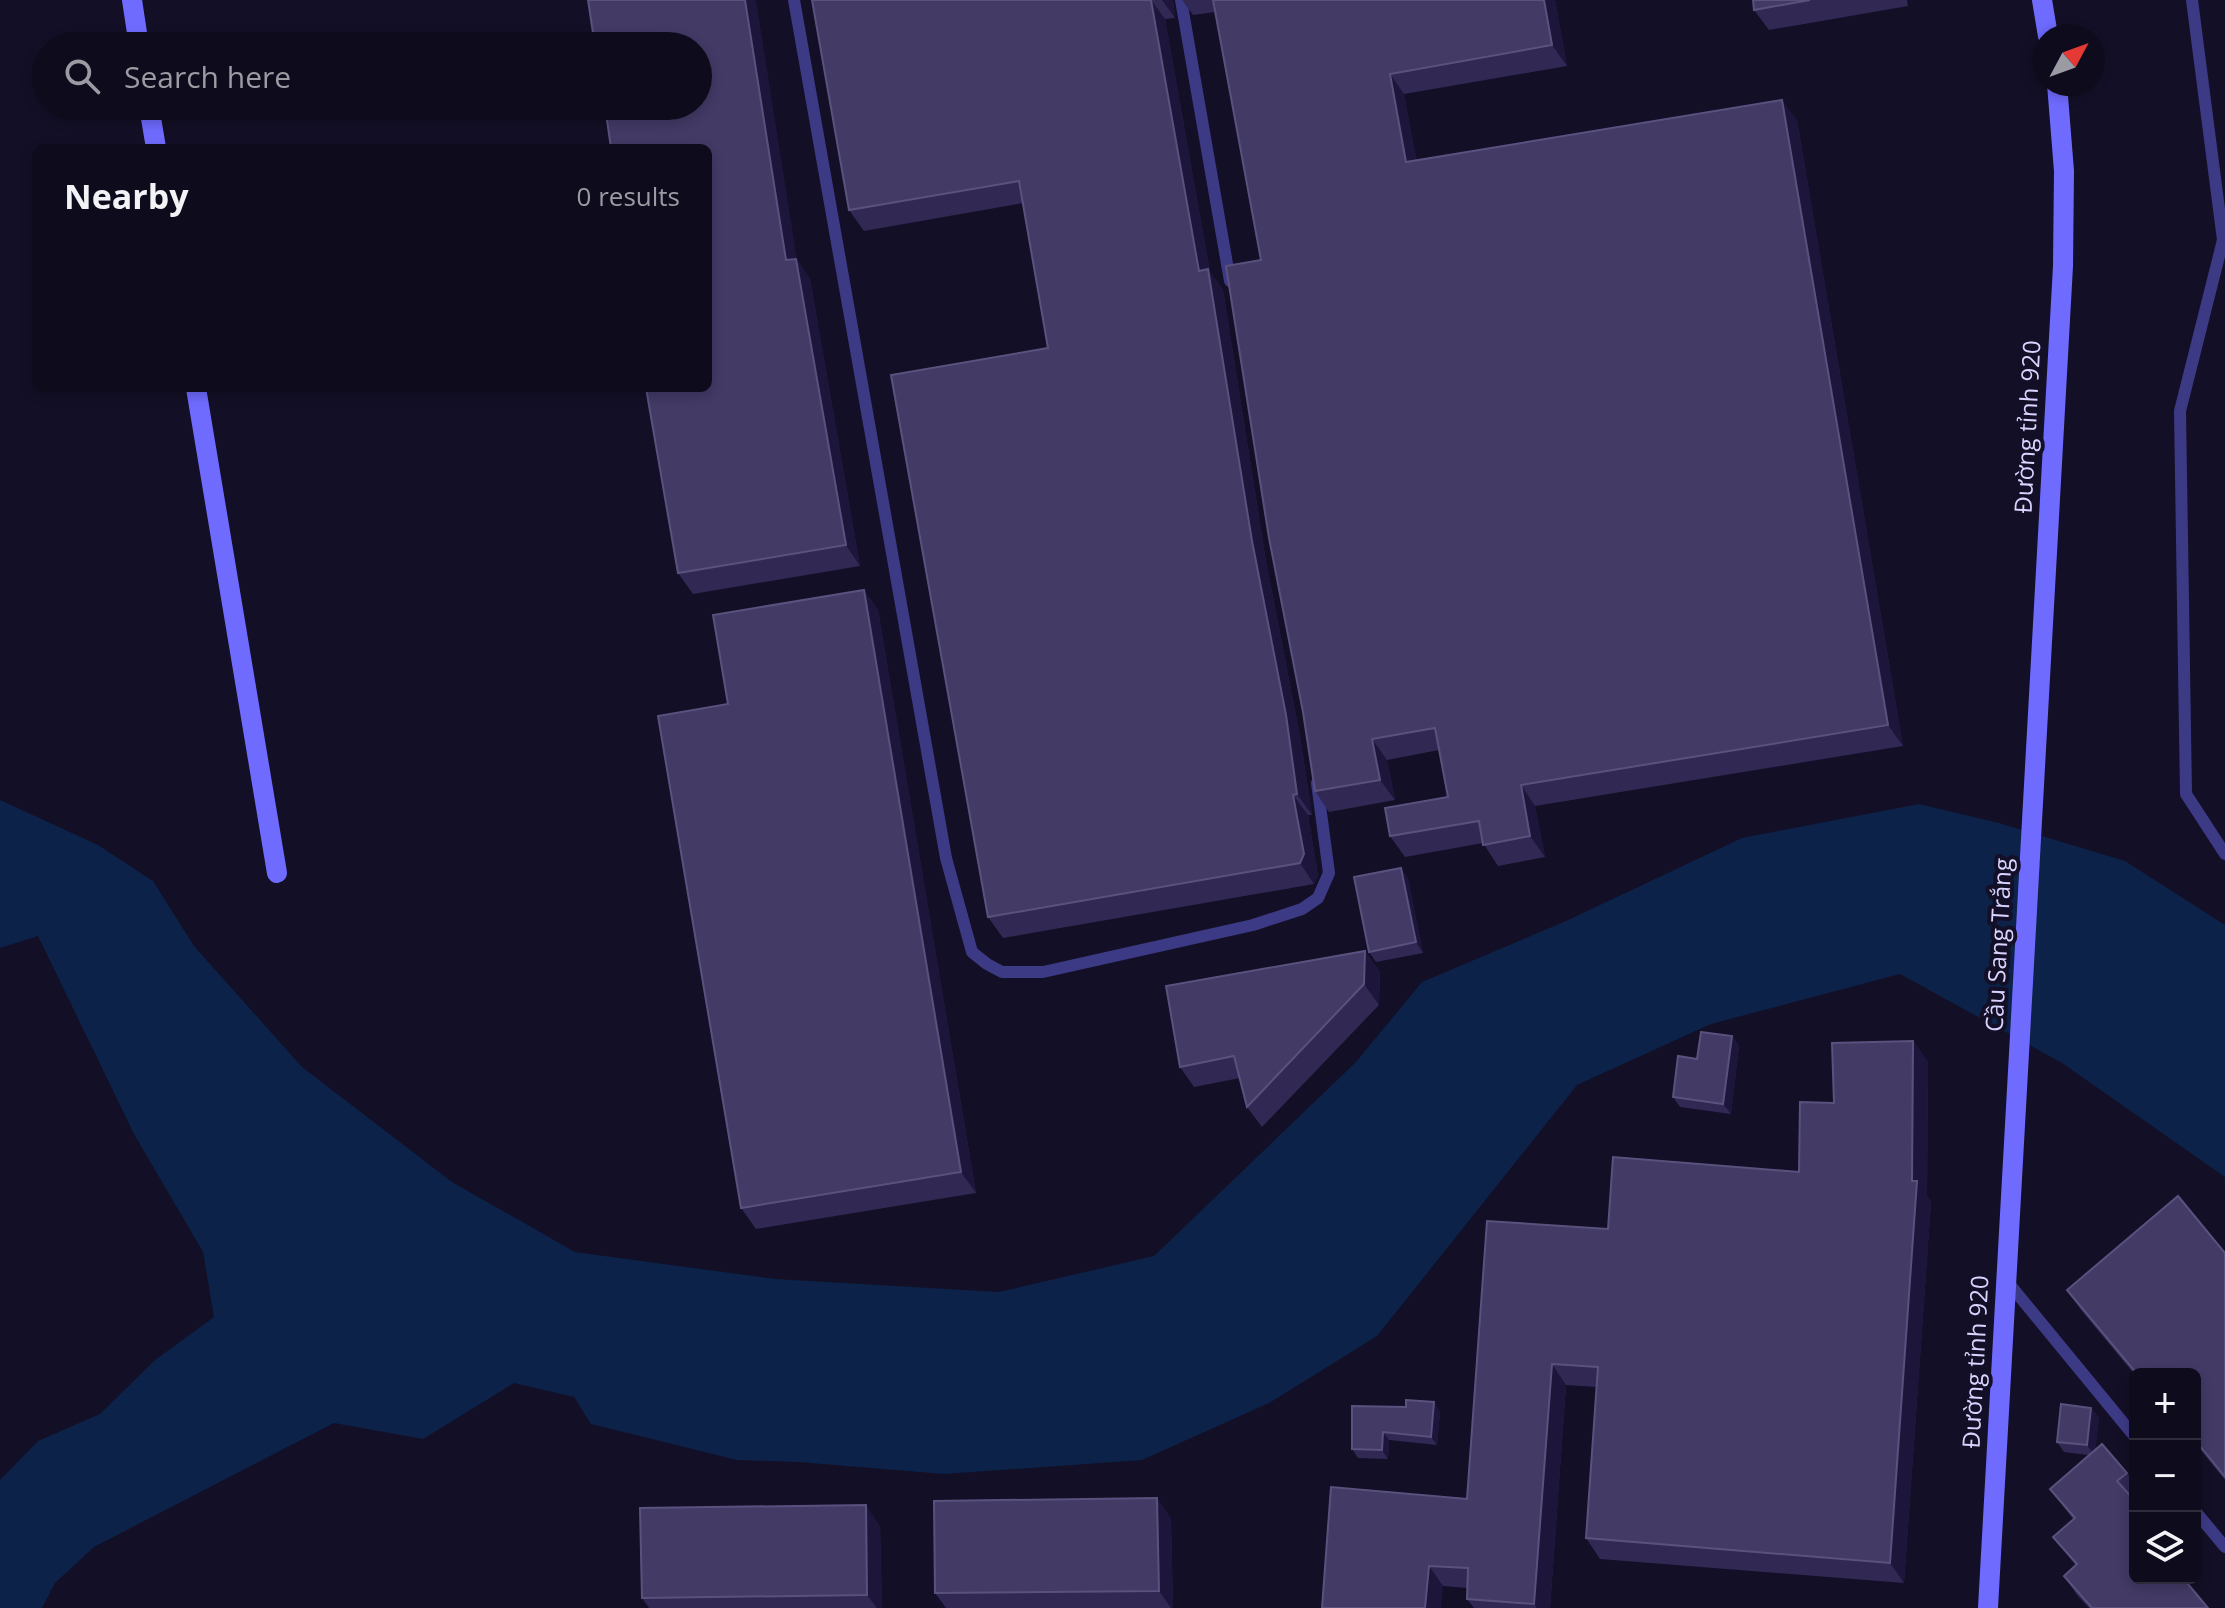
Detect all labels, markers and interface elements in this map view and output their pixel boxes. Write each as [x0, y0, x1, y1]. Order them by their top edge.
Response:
north arrow [2033, 24, 2105, 96]
search box [32, 32, 712, 120]
icon: search [60, 54, 104, 98]
text: Search here [124, 56, 291, 97]
text: Nearby [64, 173, 189, 219]
text: 0 results [577, 178, 680, 214]
street label: Đường tỉnh 920 [2005, 339, 2048, 514]
street label: Cầu Sang Trắng [1976, 857, 2019, 1033]
street label: Đường tỉnh 920 [1953, 1274, 1996, 1449]
map controls [2129, 1368, 2201, 1584]
button: + [2129, 1368, 2201, 1440]
button: − [2129, 1440, 2201, 1512]
button: layers [2129, 1512, 2201, 1584]

